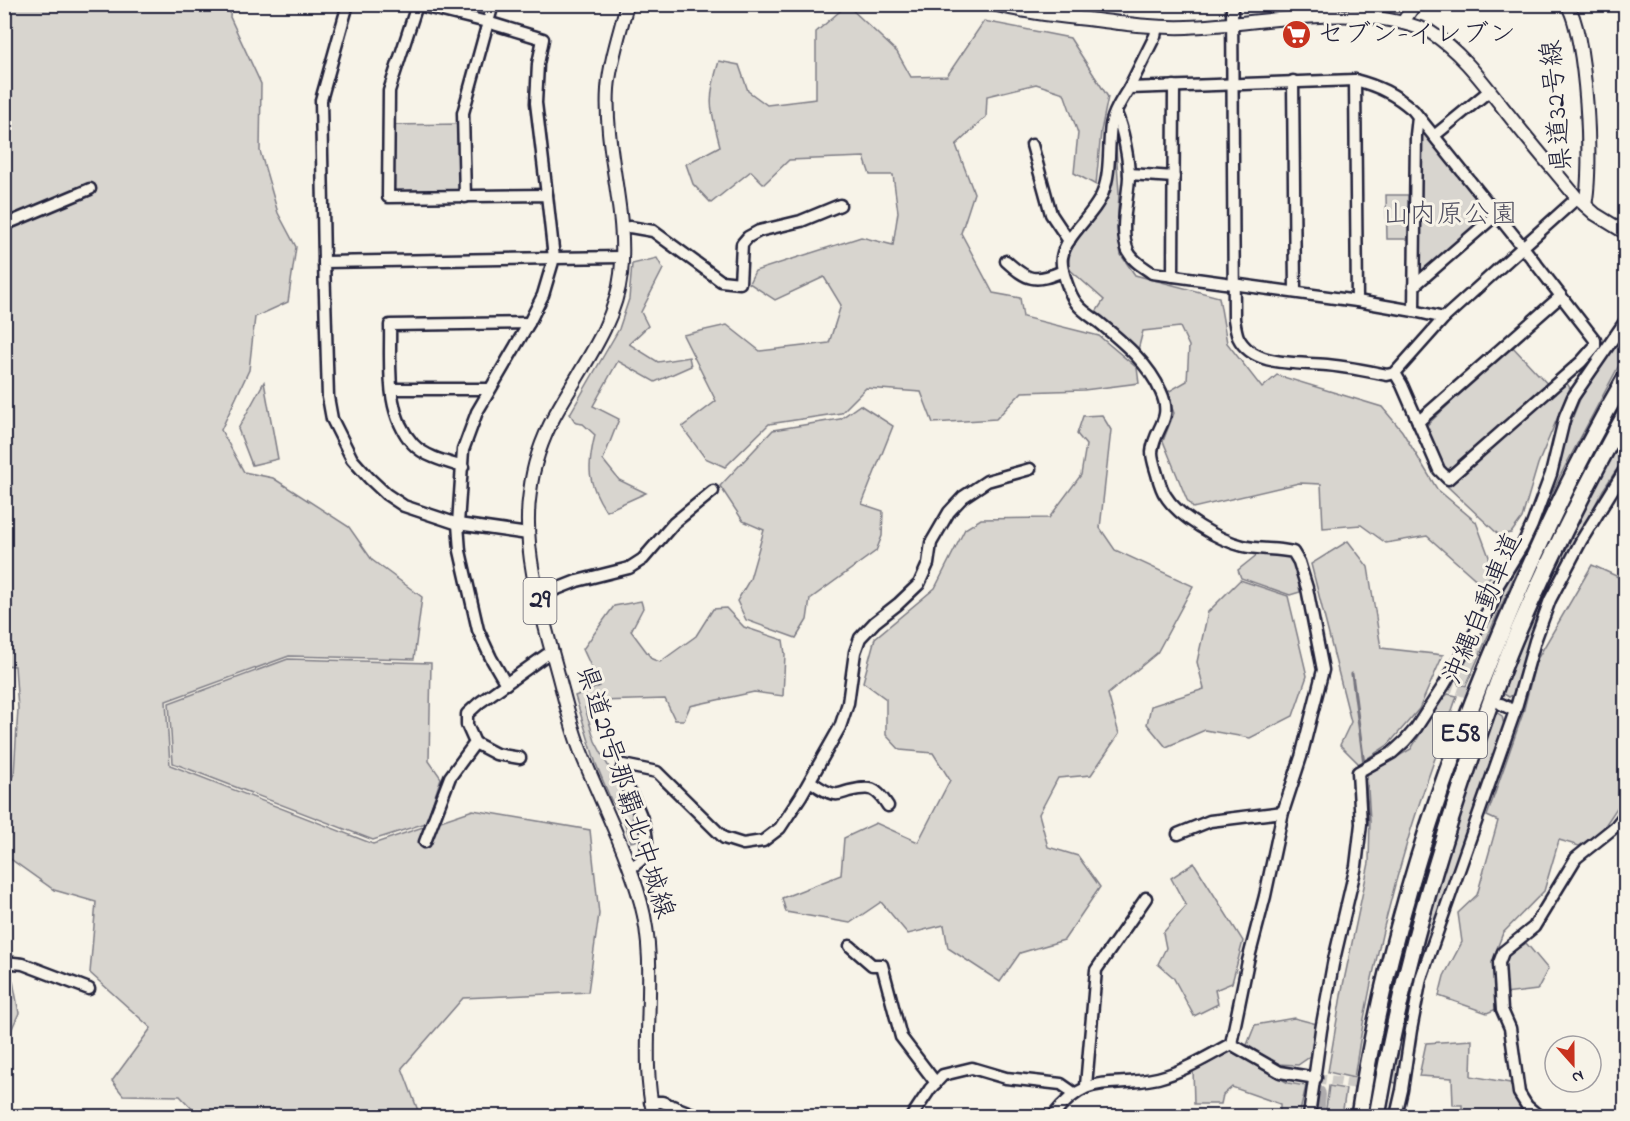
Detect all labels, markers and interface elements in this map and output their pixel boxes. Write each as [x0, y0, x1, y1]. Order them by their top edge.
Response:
place label: セブン-イレブン [1317, 16, 1516, 55]
supermarket icon: セブン-イレブン [1280, 19, 1312, 51]
street label: 県道32号線 [1533, 38, 1583, 174]
park label: 山内原公園 [1383, 196, 1518, 235]
street label: 沖縄自動車道 [1434, 527, 1534, 691]
road number: 29 [524, 578, 556, 624]
street label: 県道29号那覇北中城線 [565, 660, 683, 924]
road number: E58 [1433, 712, 1487, 758]
north arrow [1543, 1034, 1603, 1094]
text: N [1568, 1063, 1587, 1089]

